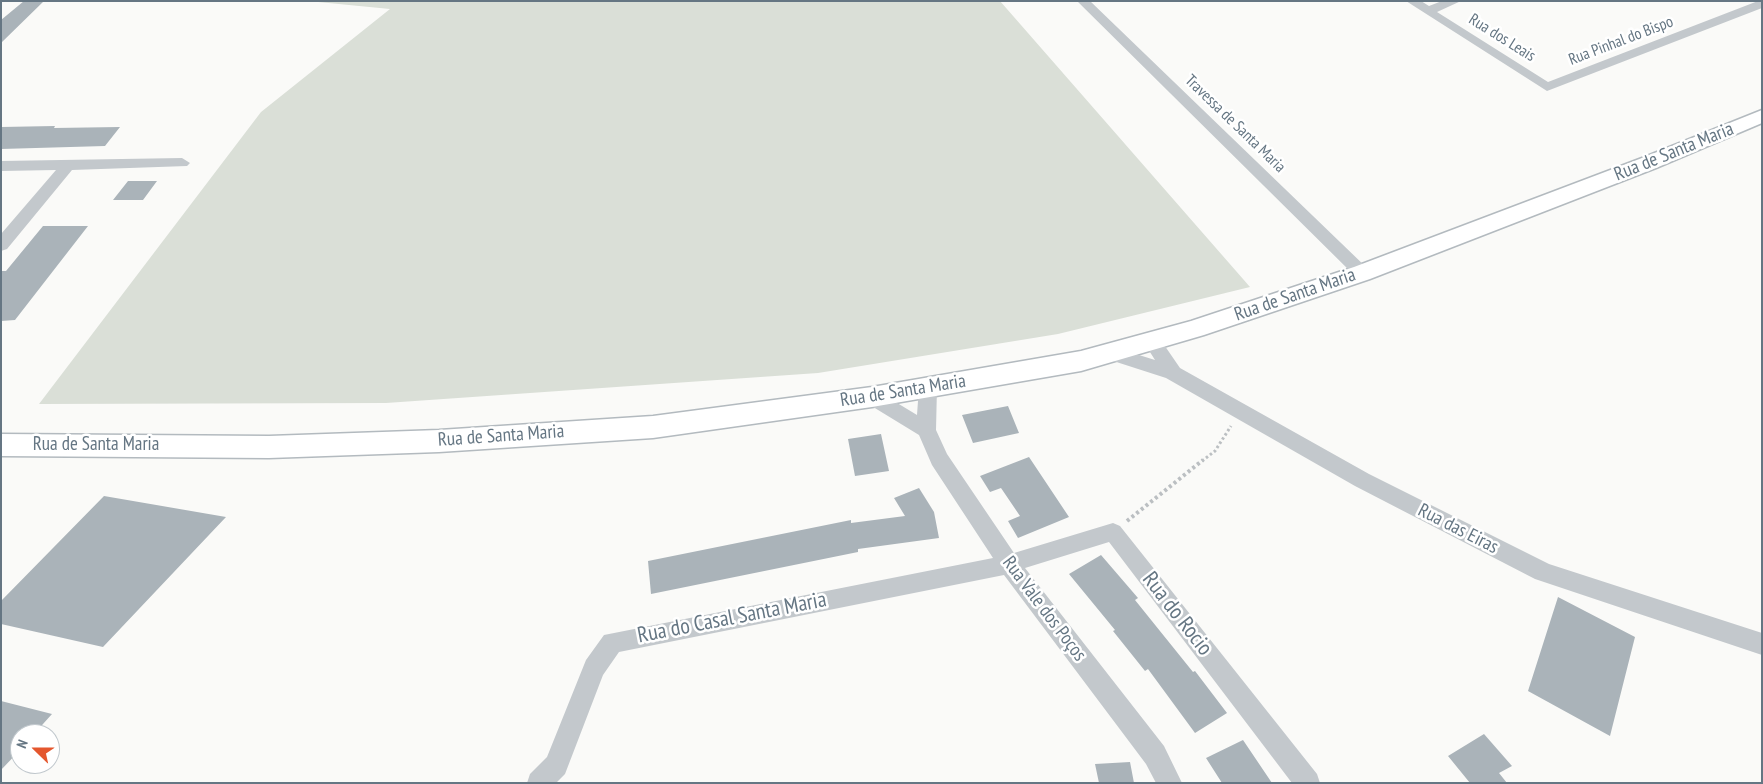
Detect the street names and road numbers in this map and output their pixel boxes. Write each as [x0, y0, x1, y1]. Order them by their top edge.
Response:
street label: Rua dos Leais [1465, 10, 1539, 66]
street label: Rua Pinhal do Bispo [1566, 12, 1676, 70]
street label: Travessa de Santa Maria [1181, 71, 1289, 177]
street label: Rua de Santa Maria [1611, 118, 1737, 186]
street label: Rua de Santa Maria [1231, 264, 1359, 326]
street label: Rua de Santa Maria [839, 370, 967, 412]
street label: Rua de Santa Maria [437, 420, 565, 452]
street label: Rua de Santa Maria [33, 434, 159, 456]
street label: Rua das Eiras [1414, 499, 1502, 559]
street label: Rua Vale dos Poços [997, 552, 1091, 666]
street label: Rua do Rocio [1136, 567, 1218, 661]
street label: Rua do Casal Santa Maria [635, 587, 829, 649]

